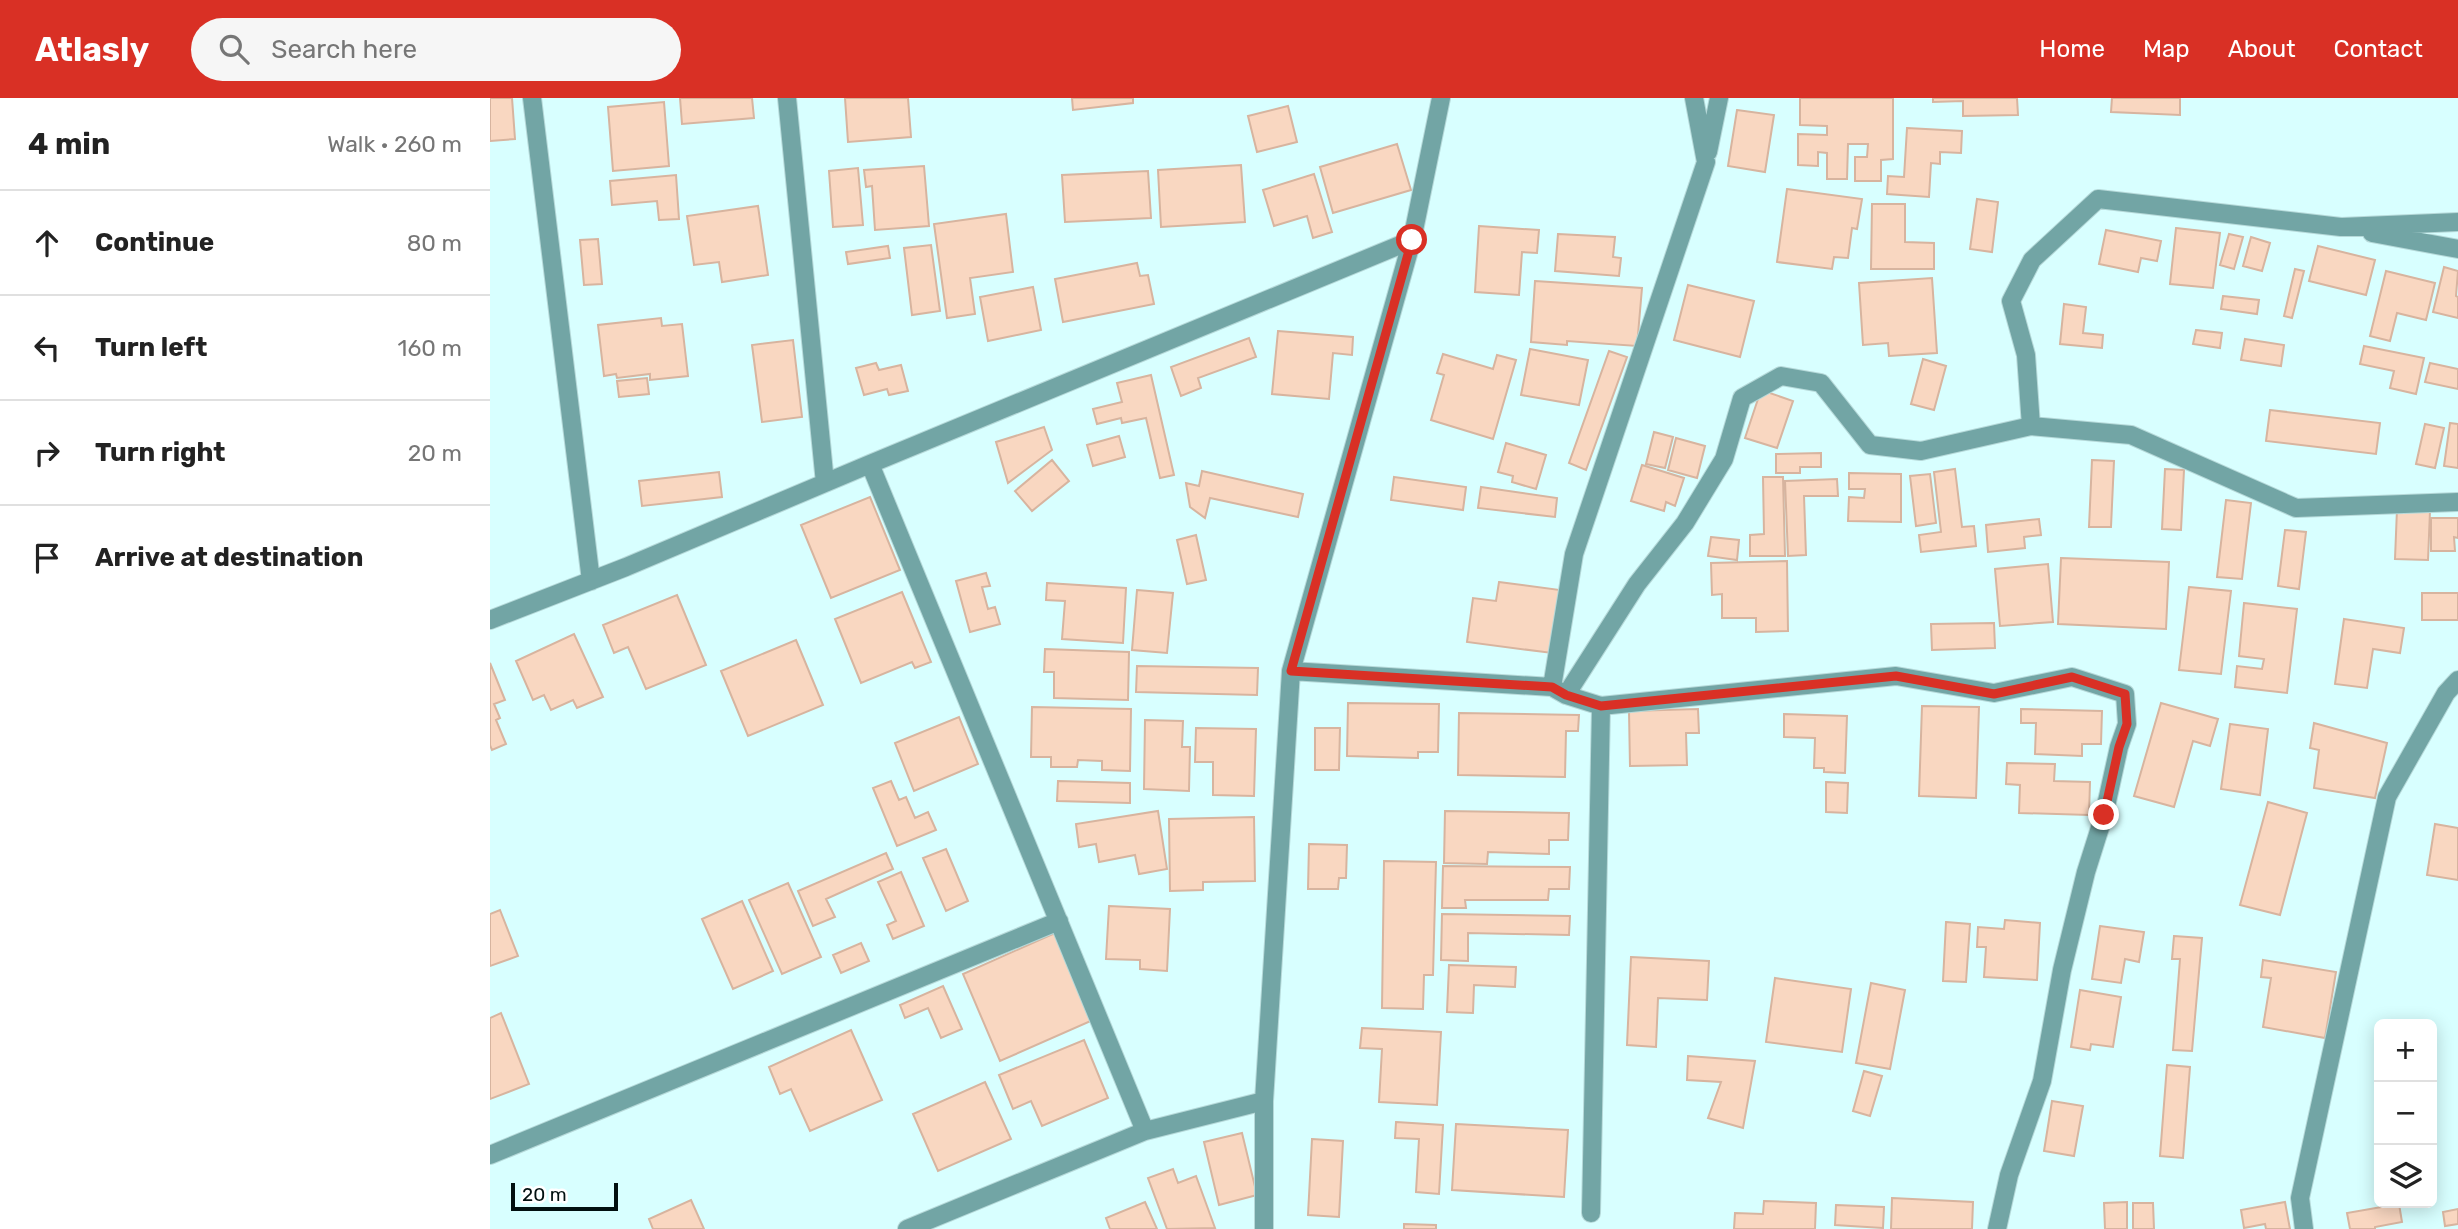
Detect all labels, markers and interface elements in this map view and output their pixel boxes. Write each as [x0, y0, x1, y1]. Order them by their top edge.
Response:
search box [191, 18, 681, 81]
text: Atlasly [35, 30, 149, 69]
icon: search [215, 30, 253, 68]
text: Search here [271, 34, 417, 65]
text: Home [2039, 35, 2105, 63]
text: Map [2143, 35, 2190, 63]
text: About [2228, 35, 2296, 63]
text: Contact [2334, 35, 2423, 63]
text: 4 min [28, 126, 110, 162]
text: Walk · 260 m [327, 130, 462, 158]
icon: ahead [28, 224, 66, 262]
route start [1396, 224, 1427, 255]
text: Continue [95, 227, 214, 258]
text: 80 m [407, 229, 462, 257]
icon: left [28, 329, 66, 367]
text: Turn left [95, 332, 207, 363]
text: 160 m [398, 334, 462, 362]
icon: right [28, 434, 66, 472]
text: Turn right [95, 437, 225, 468]
text: 20 m [408, 439, 462, 467]
icon: arrive [28, 539, 66, 577]
text: Arrive at destination [95, 542, 363, 573]
route end [2088, 799, 2119, 830]
map controls [2374, 1019, 2437, 1208]
button: + [2374, 1019, 2437, 1082]
button: − [2374, 1082, 2437, 1145]
button: layers [2374, 1145, 2437, 1208]
scale bar [511, 1180, 618, 1212]
text: 20 m [522, 1183, 567, 1206]

